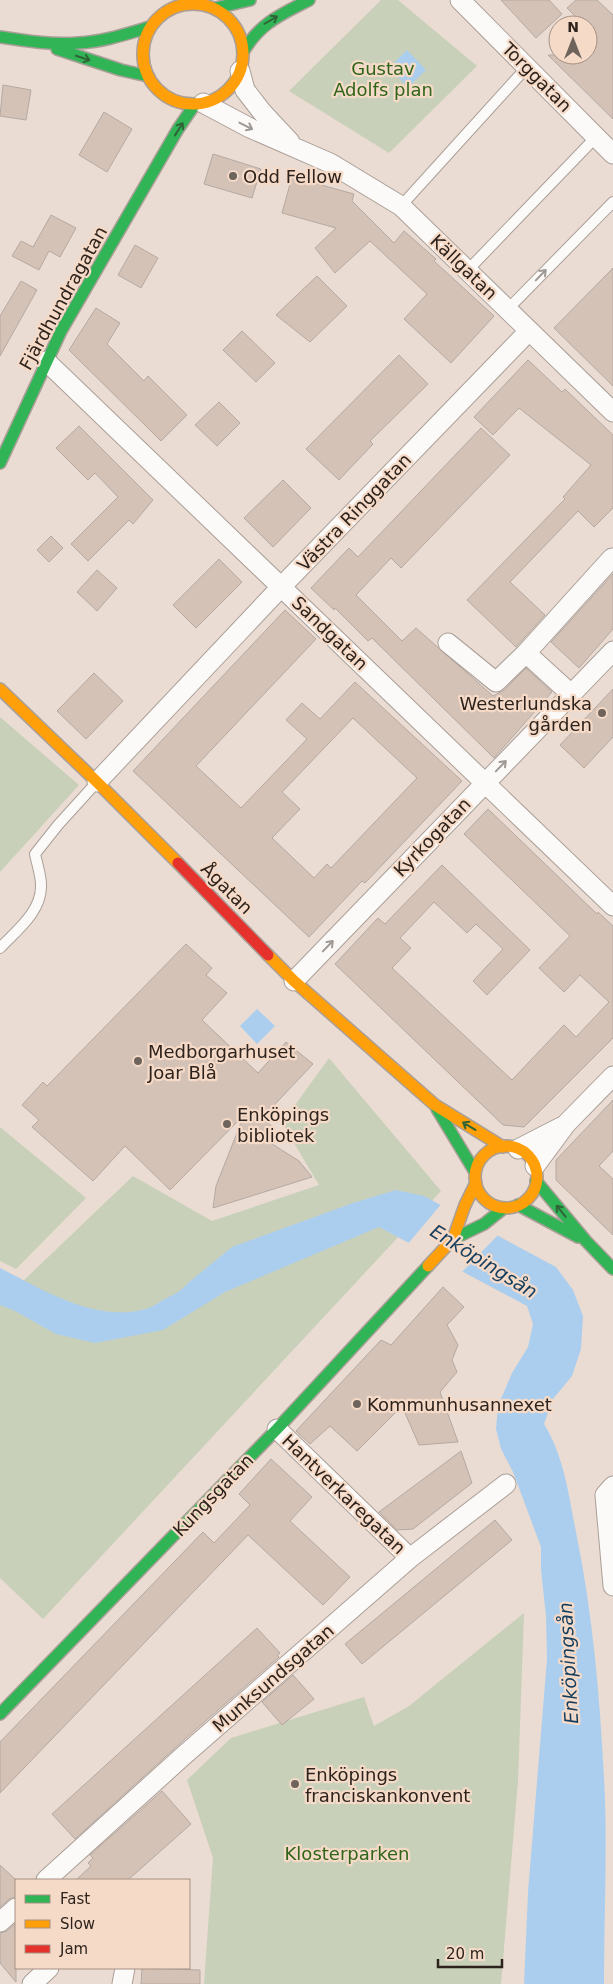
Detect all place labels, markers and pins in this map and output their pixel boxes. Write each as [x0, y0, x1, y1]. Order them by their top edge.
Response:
place label: Odd Fellow [243, 166, 342, 187]
marker: Odd Fellow [227, 170, 239, 182]
place label: Westerlundska gården [460, 693, 592, 735]
marker: Westerlundska gården [596, 707, 608, 719]
place label: Medborgarhuset Joar Blå [147, 1041, 295, 1083]
marker: Medborgarhuset Joar Blå [132, 1055, 144, 1067]
place label: Enköpings bibliotek [237, 1104, 329, 1146]
marker: Enköpings bibliotek [221, 1118, 233, 1130]
place label: Kommunhusannexet [367, 1394, 552, 1415]
marker: Kommunhusannexet [351, 1398, 363, 1410]
place label: Enköpings franciskankonvent [305, 1764, 470, 1806]
marker: Enköpings franciskankonvent [289, 1778, 301, 1790]

